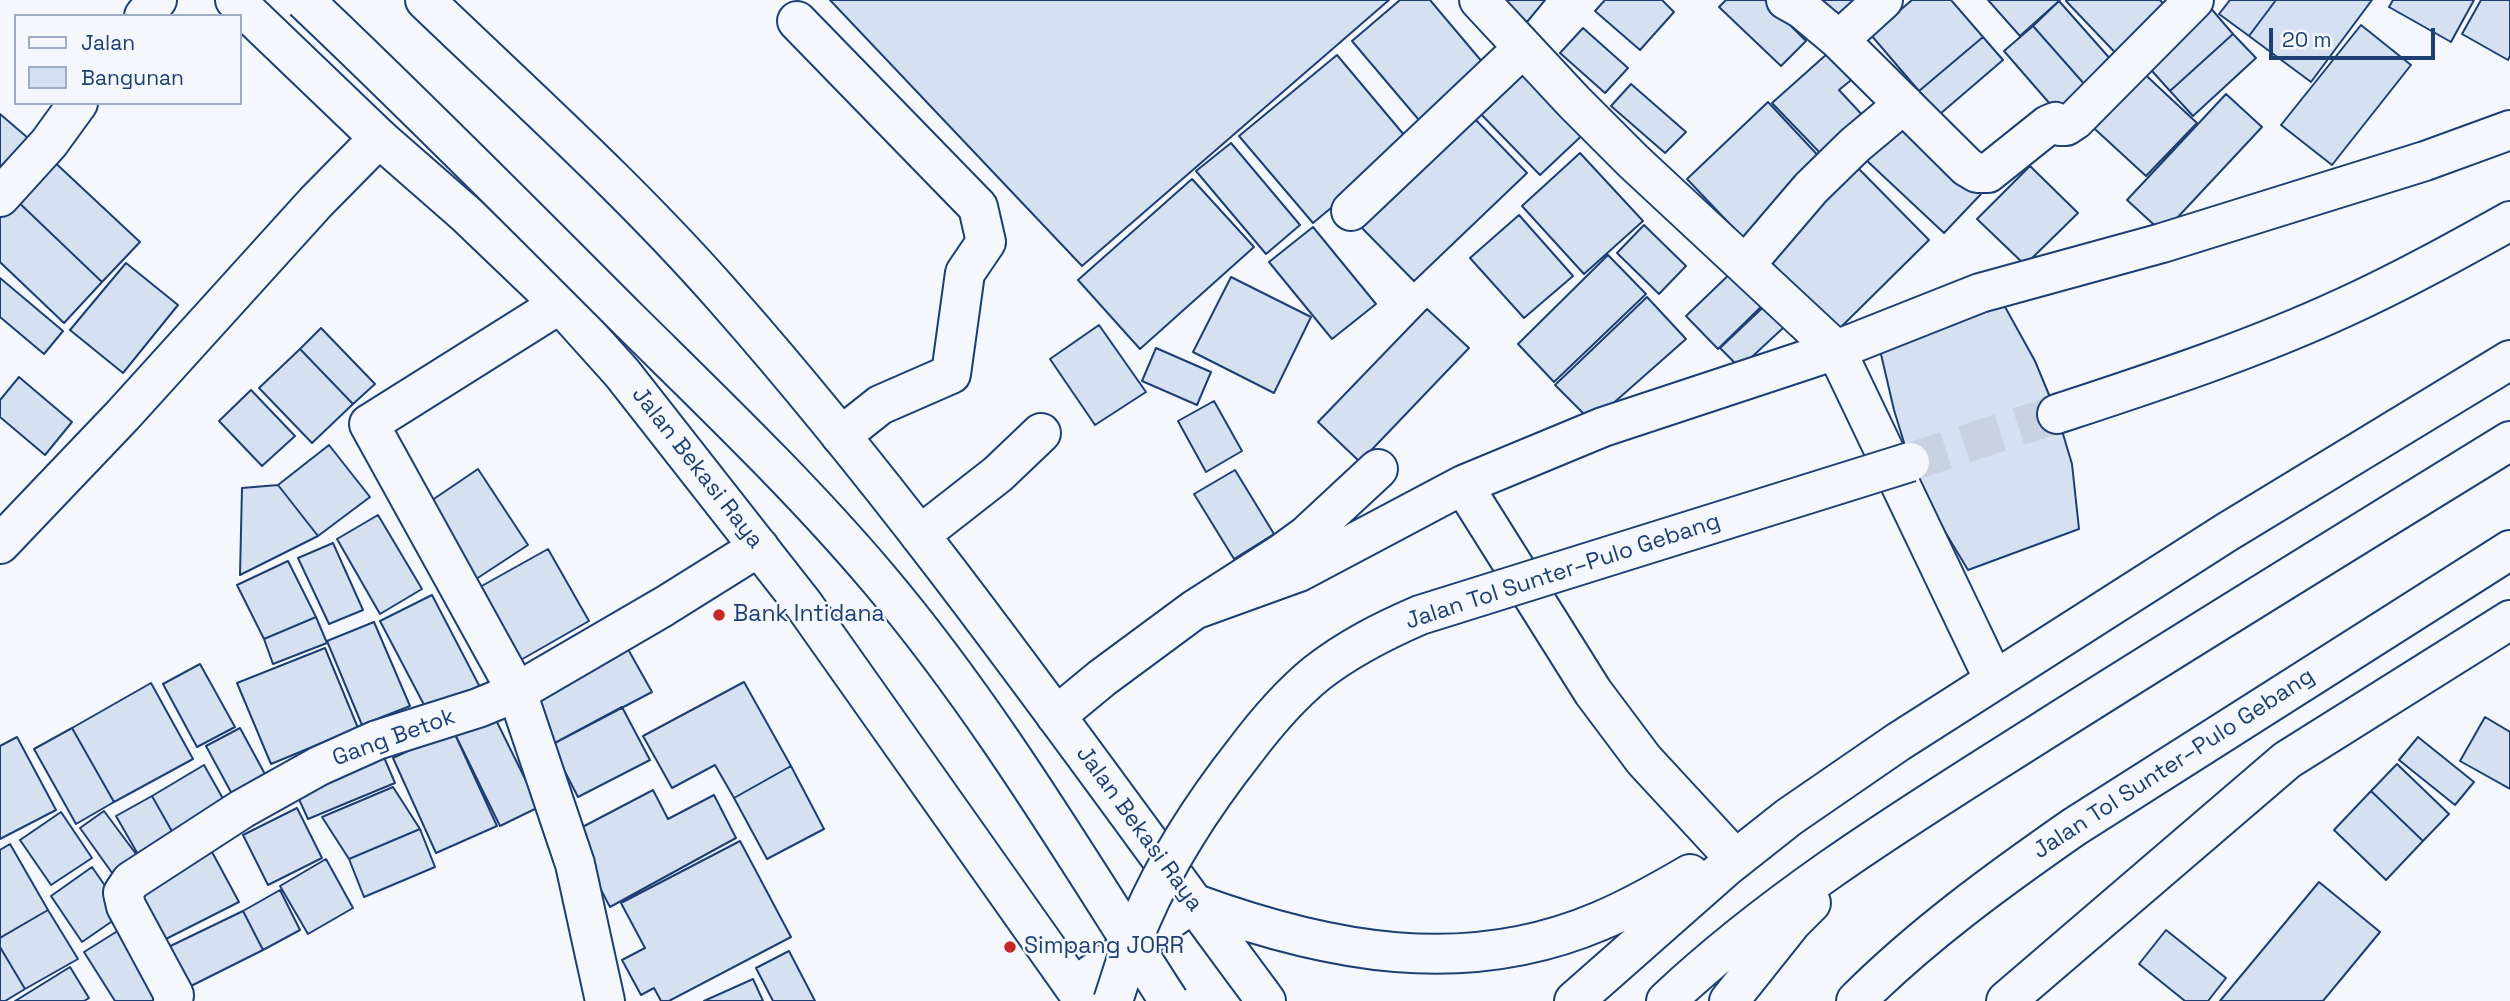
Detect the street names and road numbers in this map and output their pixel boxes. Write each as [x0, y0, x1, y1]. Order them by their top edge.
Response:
street label: Jalan Bekasi Raya [625, 382, 769, 554]
street label: Jalan Tol Sunter–Pulo Gebang [1402, 508, 1724, 636]
street label: Jalan Tol Sunter–Pulo Gebang [2028, 663, 2320, 865]
street label: Gang Betok [329, 703, 459, 773]
street label: Jalan Bekasi Raya [1070, 741, 1208, 917]

